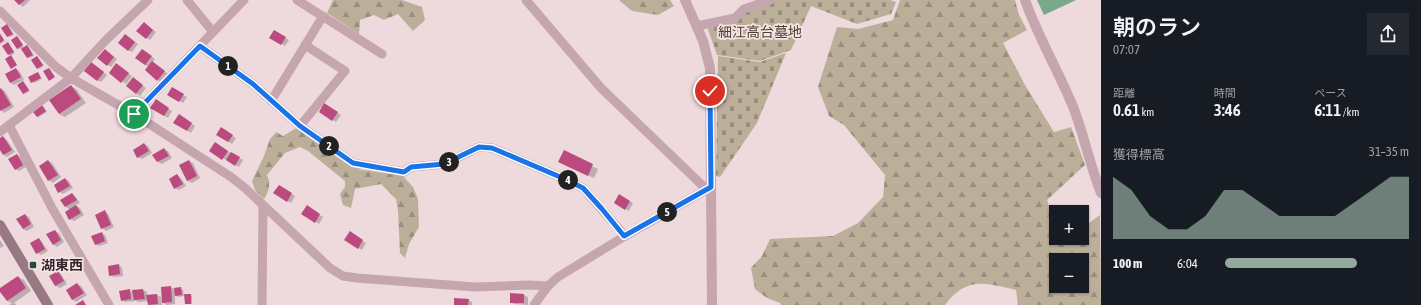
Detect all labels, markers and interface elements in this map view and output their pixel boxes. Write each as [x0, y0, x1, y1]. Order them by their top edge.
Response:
button: share [1367, 13, 1409, 55]
text: 朝のラン [1113, 14, 1201, 40]
park label: 細江高台墓地 [718, 24, 802, 40]
text: 07:07 [1113, 42, 1140, 57]
pin: 1 [218, 56, 238, 76]
text: 1 [225, 60, 231, 72]
pin [693, 74, 727, 108]
icon: check [699, 80, 721, 102]
text: 距離 [1113, 87, 1135, 99]
text: 時間 [1214, 87, 1236, 99]
text: ペース [1314, 87, 1347, 99]
pin [117, 97, 151, 131]
text: 0.61 [1113, 100, 1140, 120]
text: 3:46 [1214, 100, 1241, 120]
text: 6:11 [1314, 100, 1341, 120]
icon: arrive [123, 103, 145, 125]
text: km [1140, 106, 1154, 118]
text: /km [1341, 106, 1359, 118]
pin: 2 [319, 136, 339, 156]
text: 2 [326, 140, 332, 152]
text: 31–35 m [1369, 144, 1409, 159]
text: 獲得標高 [1113, 147, 1165, 162]
pin: 3 [439, 152, 459, 172]
text: 3 [446, 156, 452, 168]
pin: 4 [558, 170, 578, 190]
text: 4 [565, 174, 571, 186]
pin: 5 [657, 202, 677, 222]
map controls [1049, 205, 1089, 293]
button: + [1049, 205, 1089, 245]
text: 5 [664, 206, 670, 218]
button: − [1049, 253, 1089, 293]
text: 100 m [1113, 256, 1142, 271]
text: 6:04 [1177, 256, 1198, 271]
place label: 湖東西 [41, 257, 83, 273]
marker: 湖東西 [28, 260, 38, 270]

